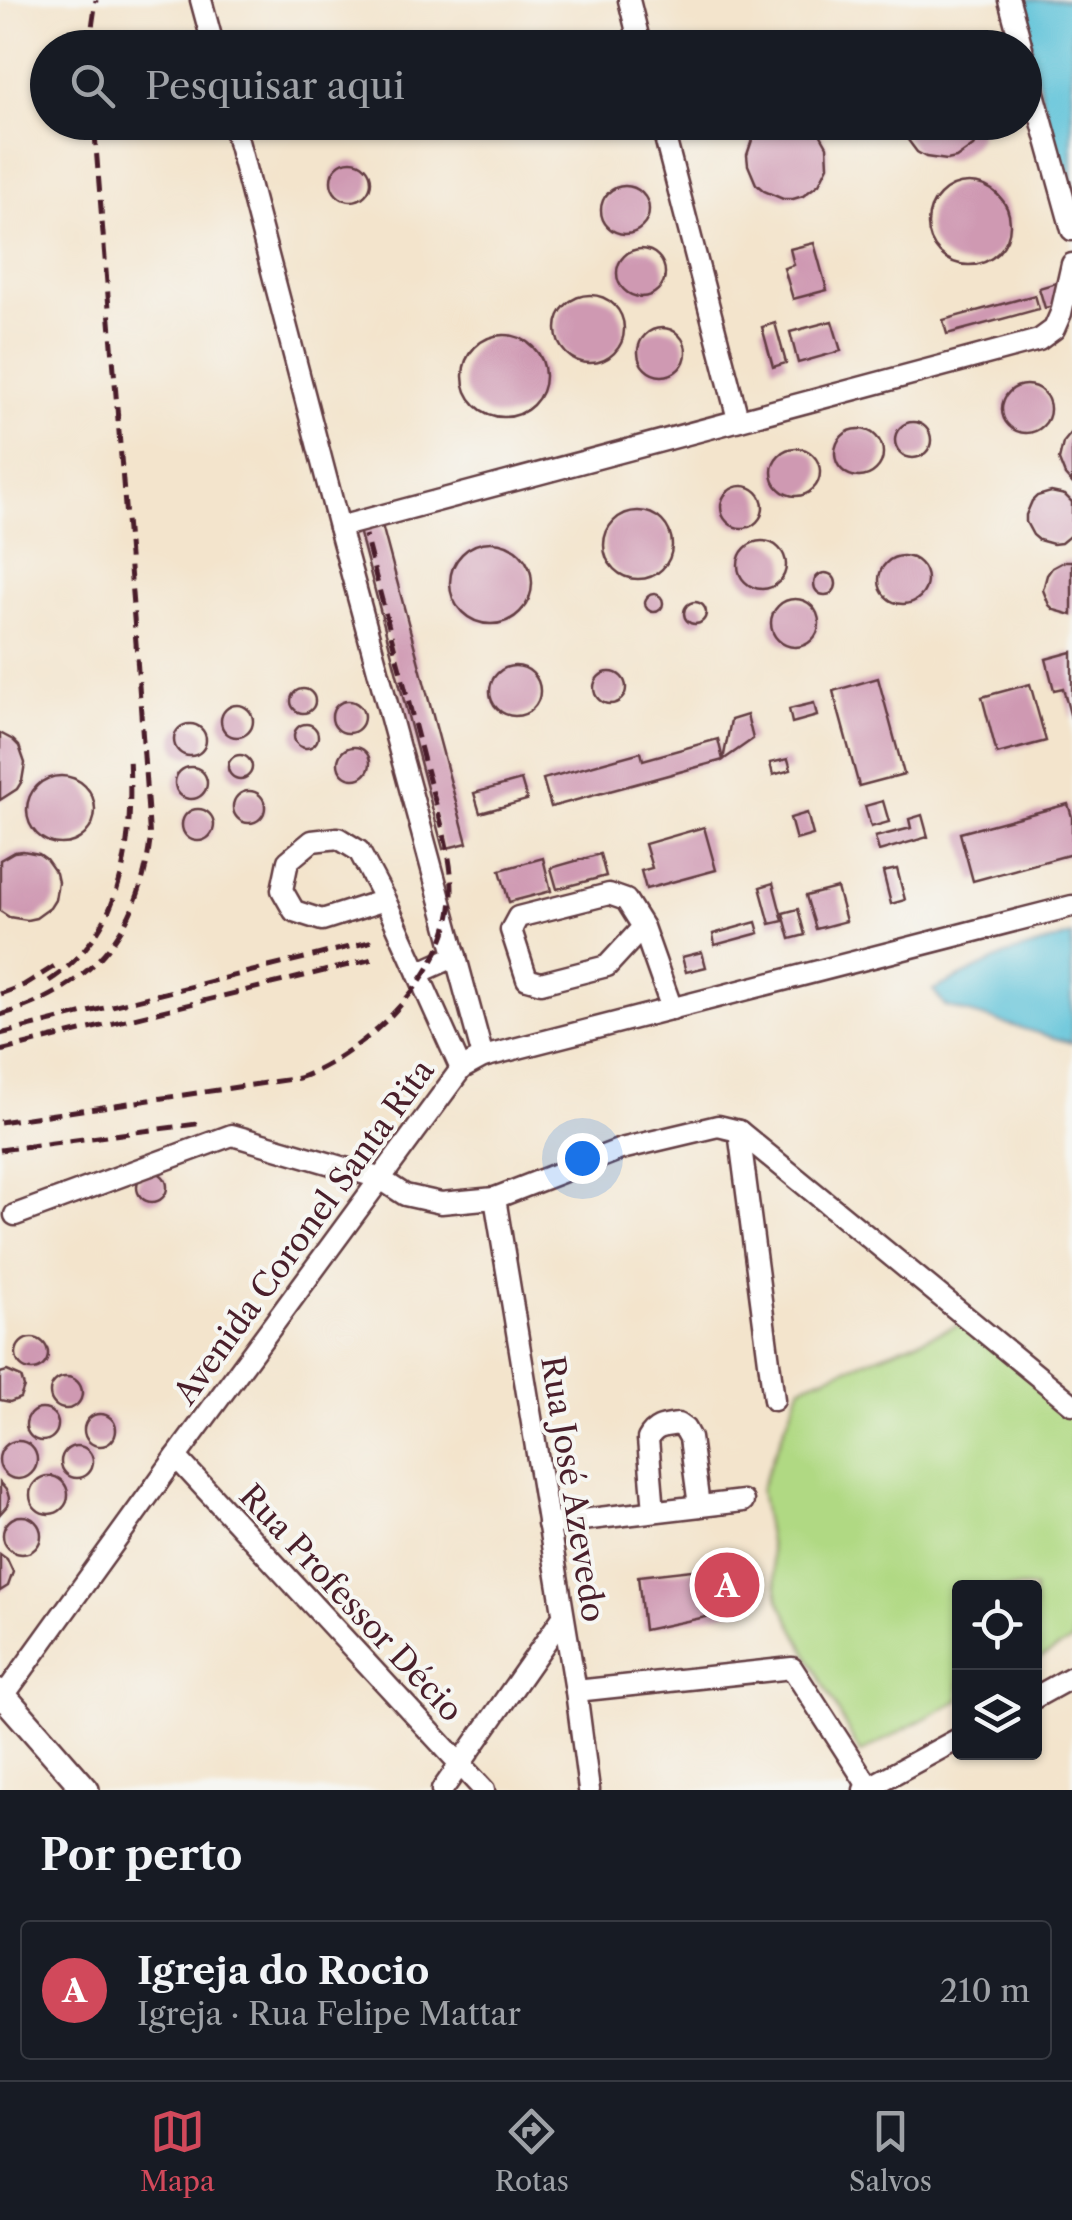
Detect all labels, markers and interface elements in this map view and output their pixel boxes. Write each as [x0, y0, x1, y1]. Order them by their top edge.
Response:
search box [30, 30, 1042, 140]
icon: search [65, 58, 120, 113]
text: Pesquisar aqui [145, 62, 405, 109]
street label: Avenida Coronel Santa Rita [165, 1052, 442, 1413]
your location [557, 1133, 608, 1184]
street label: Rua José Azevedo [533, 1353, 614, 1625]
street label: Rua Professor Décio [232, 1476, 471, 1729]
pin: A [694, 1548, 760, 1622]
map controls [952, 1580, 1042, 1760]
button: locate [952, 1580, 1042, 1670]
button: layers [952, 1670, 1042, 1760]
text: Por perto [40, 1829, 243, 1881]
text: Igreja do Rocio [137, 1947, 430, 1994]
text: A [62, 1971, 87, 2010]
text: 210 m [940, 1971, 1030, 2010]
text: Igreja · Rua Felipe Mattar [137, 1994, 521, 2033]
tab: Mapa [140, 2104, 215, 2198]
tab: Rotas [495, 2104, 569, 2198]
tab: Salvos [849, 2104, 932, 2198]

